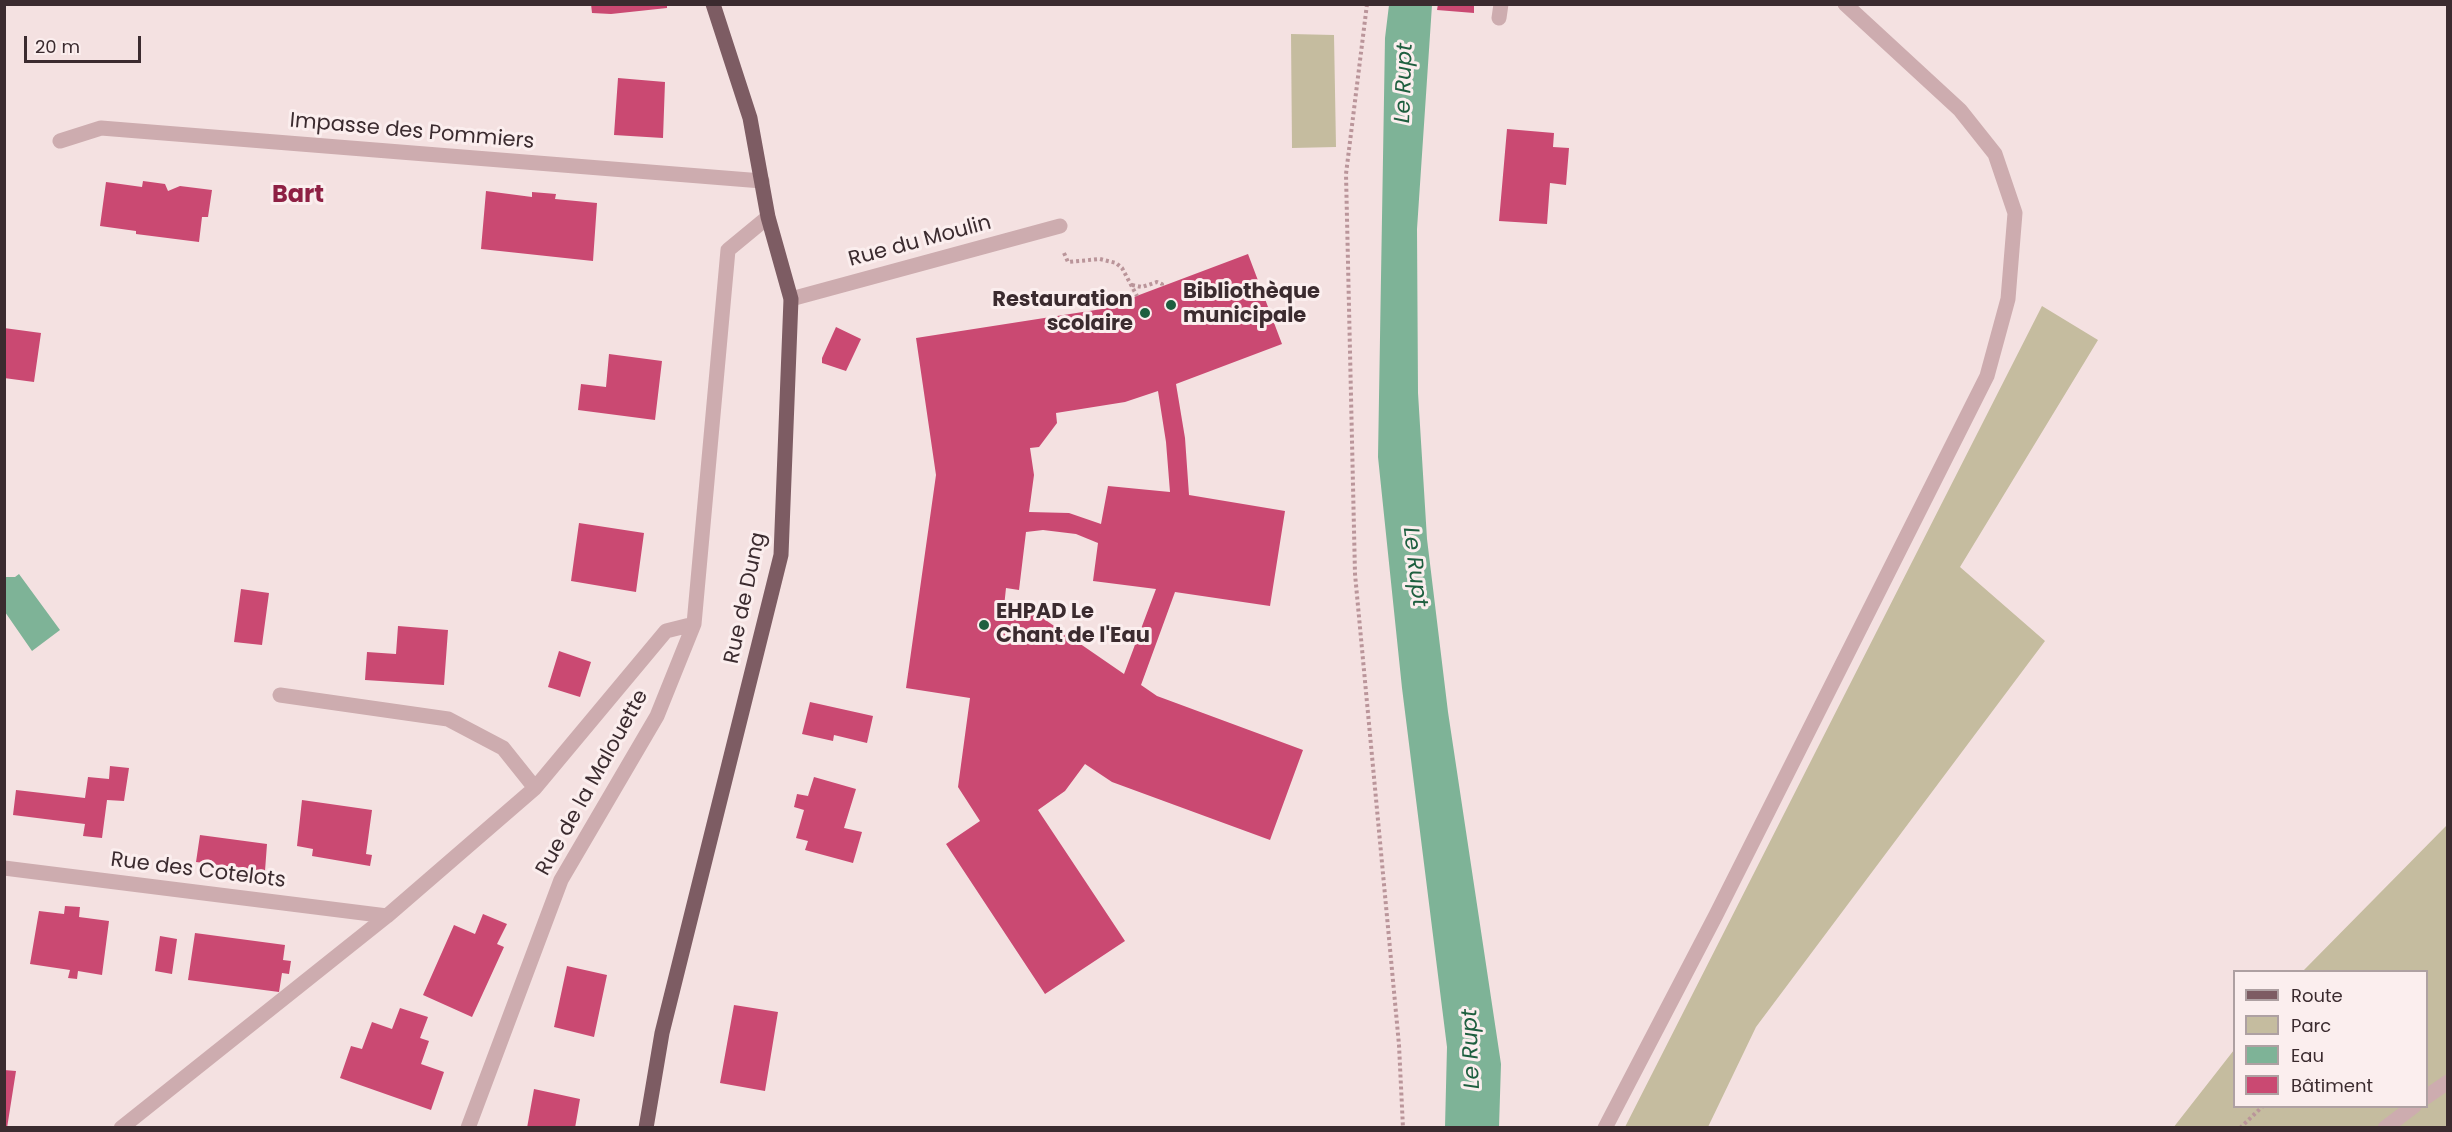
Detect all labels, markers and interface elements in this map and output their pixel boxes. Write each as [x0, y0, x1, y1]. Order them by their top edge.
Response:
scale bar [27, 24, 144, 62]
text: 20 m [35, 34, 80, 59]
water label: Le Rupt [1390, 43, 1420, 123]
street label: Impasse des Pommiers [289, 109, 535, 155]
district label: Bart [272, 182, 324, 210]
street label: Rue du Moulin [846, 211, 994, 273]
place label: Bibliothèque municipale [1183, 280, 1320, 330]
place label: Restauration scolaire [992, 288, 1133, 338]
marker: Bibliothèque municipale [1164, 298, 1178, 312]
marker: Restauration scolaire [1138, 306, 1152, 320]
water label: Le Rupt [1396, 526, 1432, 608]
street label: Rue de Dung [720, 530, 772, 666]
place label: EHPAD Le Chant de l'Eau [996, 600, 1150, 650]
marker: EHPAD Le Chant de l'Eau [977, 618, 991, 632]
street label: Rue de la Malouette [531, 686, 655, 880]
street label: Rue des Cotelots [109, 848, 287, 894]
legend [2233, 970, 2428, 1108]
text: Route [2291, 983, 2343, 1008]
water label: Le Rupt [1457, 1009, 1487, 1089]
text: Parc [2291, 1013, 2331, 1038]
text: Eau [2291, 1043, 2324, 1068]
text: Bâtiment [2291, 1073, 2373, 1098]

